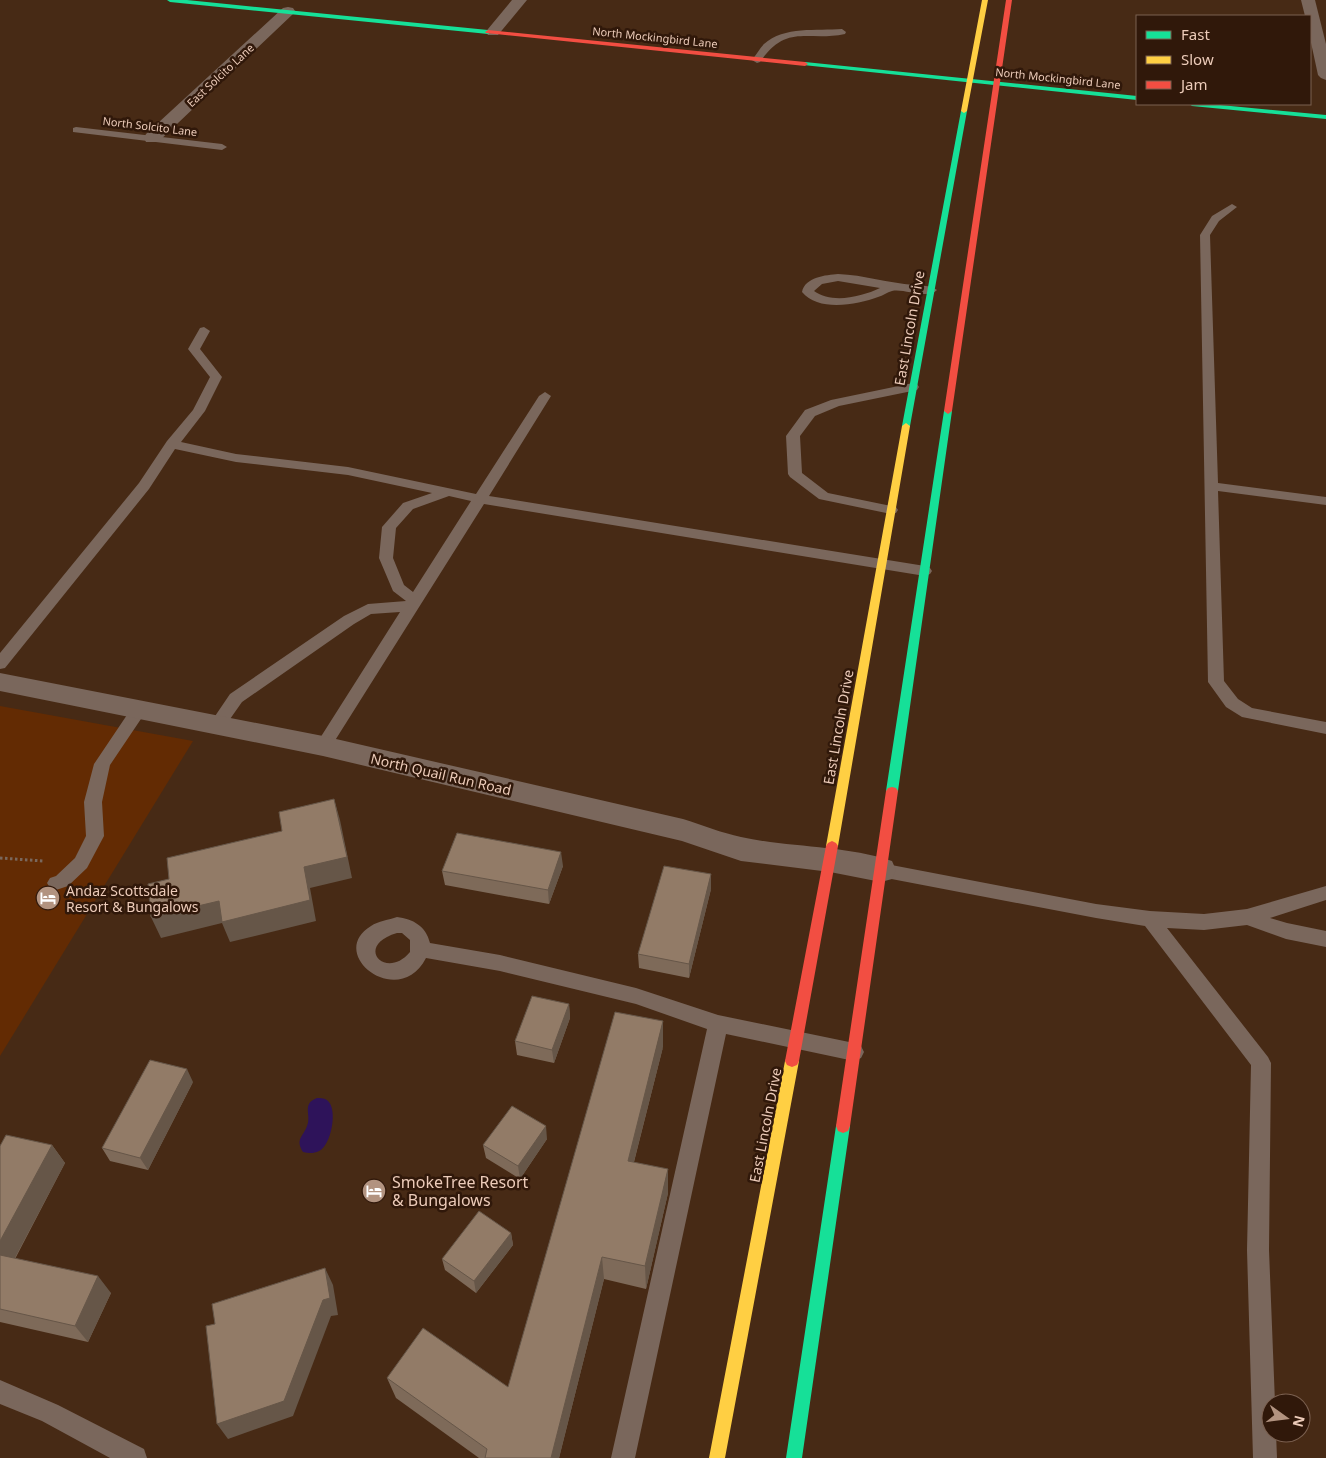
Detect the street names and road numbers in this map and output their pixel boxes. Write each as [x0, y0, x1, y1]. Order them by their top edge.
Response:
street label: North Mockingbird Lane [592, 23, 718, 51]
street label: East Solcito Lane [183, 40, 257, 110]
street label: North Mockingbird Lane [995, 64, 1121, 92]
street label: North Solcito Lane [102, 113, 198, 139]
street label: East Lincoln Drive [890, 269, 928, 387]
street label: East Lincoln Drive [819, 668, 857, 786]
street label: North Quail Run Road [369, 749, 513, 799]
street label: East Lincoln Drive [745, 1066, 785, 1184]

